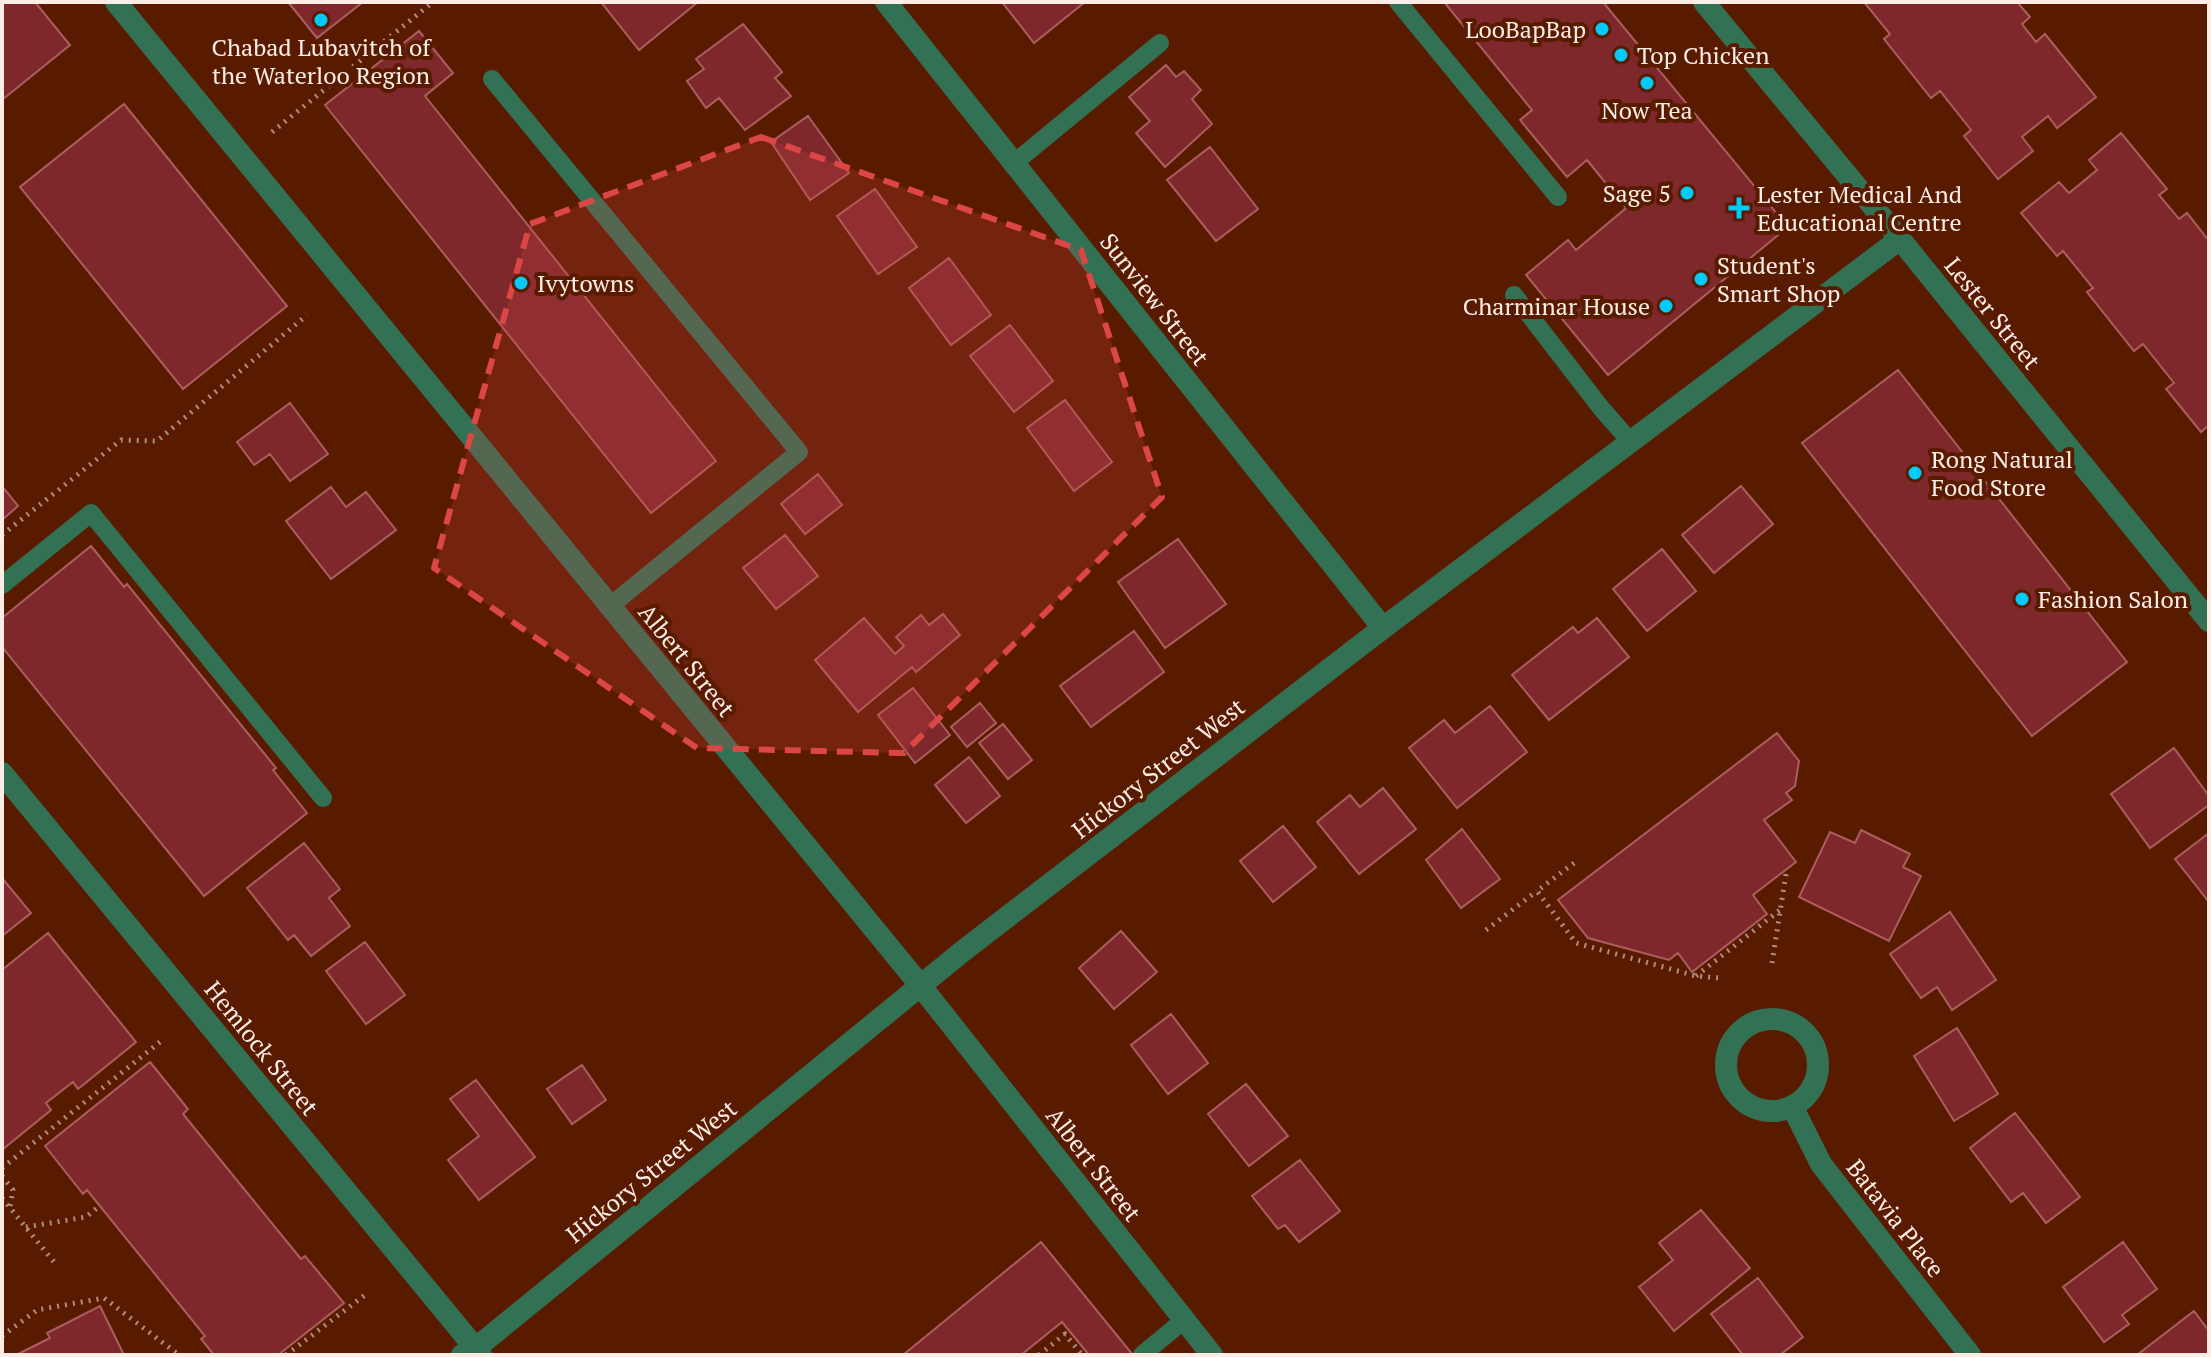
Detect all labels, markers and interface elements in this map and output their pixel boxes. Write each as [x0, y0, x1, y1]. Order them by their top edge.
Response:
marker: Chabad Lubavitch of the Waterloo Region [312, 11, 330, 29]
place label: LooBapBap [1465, 13, 1586, 45]
marker: LooBapBap [1593, 20, 1611, 38]
place label: Chabad Lubavitch of the Waterloo Region [211, 31, 432, 91]
place label: Top Chicken [1637, 39, 1769, 71]
marker: Top Chicken [1612, 46, 1630, 64]
marker: Now Tea [1638, 74, 1656, 92]
place label: Now Tea [1601, 94, 1693, 126]
place label: Sage 5 [1603, 177, 1671, 209]
place label: Lester Medical And Educational Centre [1757, 178, 1962, 238]
marker: Sage 5 [1678, 184, 1696, 202]
marker: Lester Medical And Educational Centre [1728, 197, 1750, 219]
street label: Sunview Street [1093, 226, 1217, 372]
place label: Student's Smart Shop [1717, 249, 1840, 309]
street label: Lester Street [1938, 250, 2048, 376]
place label: Ivytowns [537, 267, 635, 299]
marker: Student's Smart Shop [1692, 270, 1710, 288]
marker: Ivytowns [512, 274, 530, 292]
place label: Charminar House [1463, 290, 1650, 322]
marker: Charminar House [1657, 297, 1675, 315]
place label: Rong Natural Food Store [1931, 443, 2073, 503]
marker: Rong Natural Food Store [1906, 464, 1924, 482]
place label: Fashion Salon [2038, 583, 2188, 615]
marker: Fashion Salon [2013, 590, 2031, 608]
street label: Albert Street [632, 597, 743, 723]
street label: Hickory Street West [1065, 690, 1251, 846]
street label: Hemlock Street [198, 974, 326, 1122]
street label: Hickory Street West [559, 1092, 743, 1250]
street label: Albert Street [1039, 1100, 1149, 1228]
street label: Batavia Place [1840, 1152, 1952, 1284]

